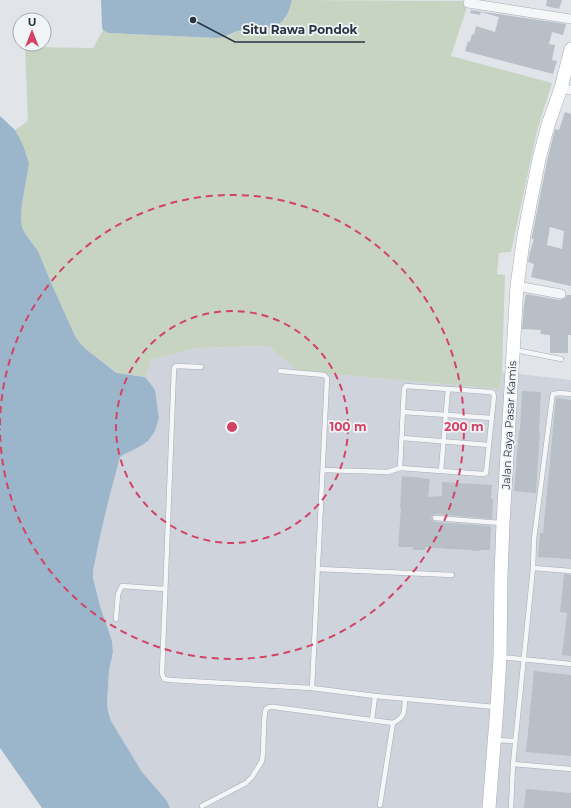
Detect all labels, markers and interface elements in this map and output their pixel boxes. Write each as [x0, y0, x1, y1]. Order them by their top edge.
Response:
north arrow [12, 12, 52, 52]
text: U [28, 15, 36, 29]
callout: Situ Rawa Pondok [235, 18, 365, 42]
text: Situ Rawa Pondok [243, 22, 358, 37]
street label: Jalan Raya Pasar Kamis [499, 360, 519, 491]
text: 100 m [330, 419, 366, 434]
text: 200 m [444, 419, 484, 434]
centre of rings [225, 420, 239, 434]

